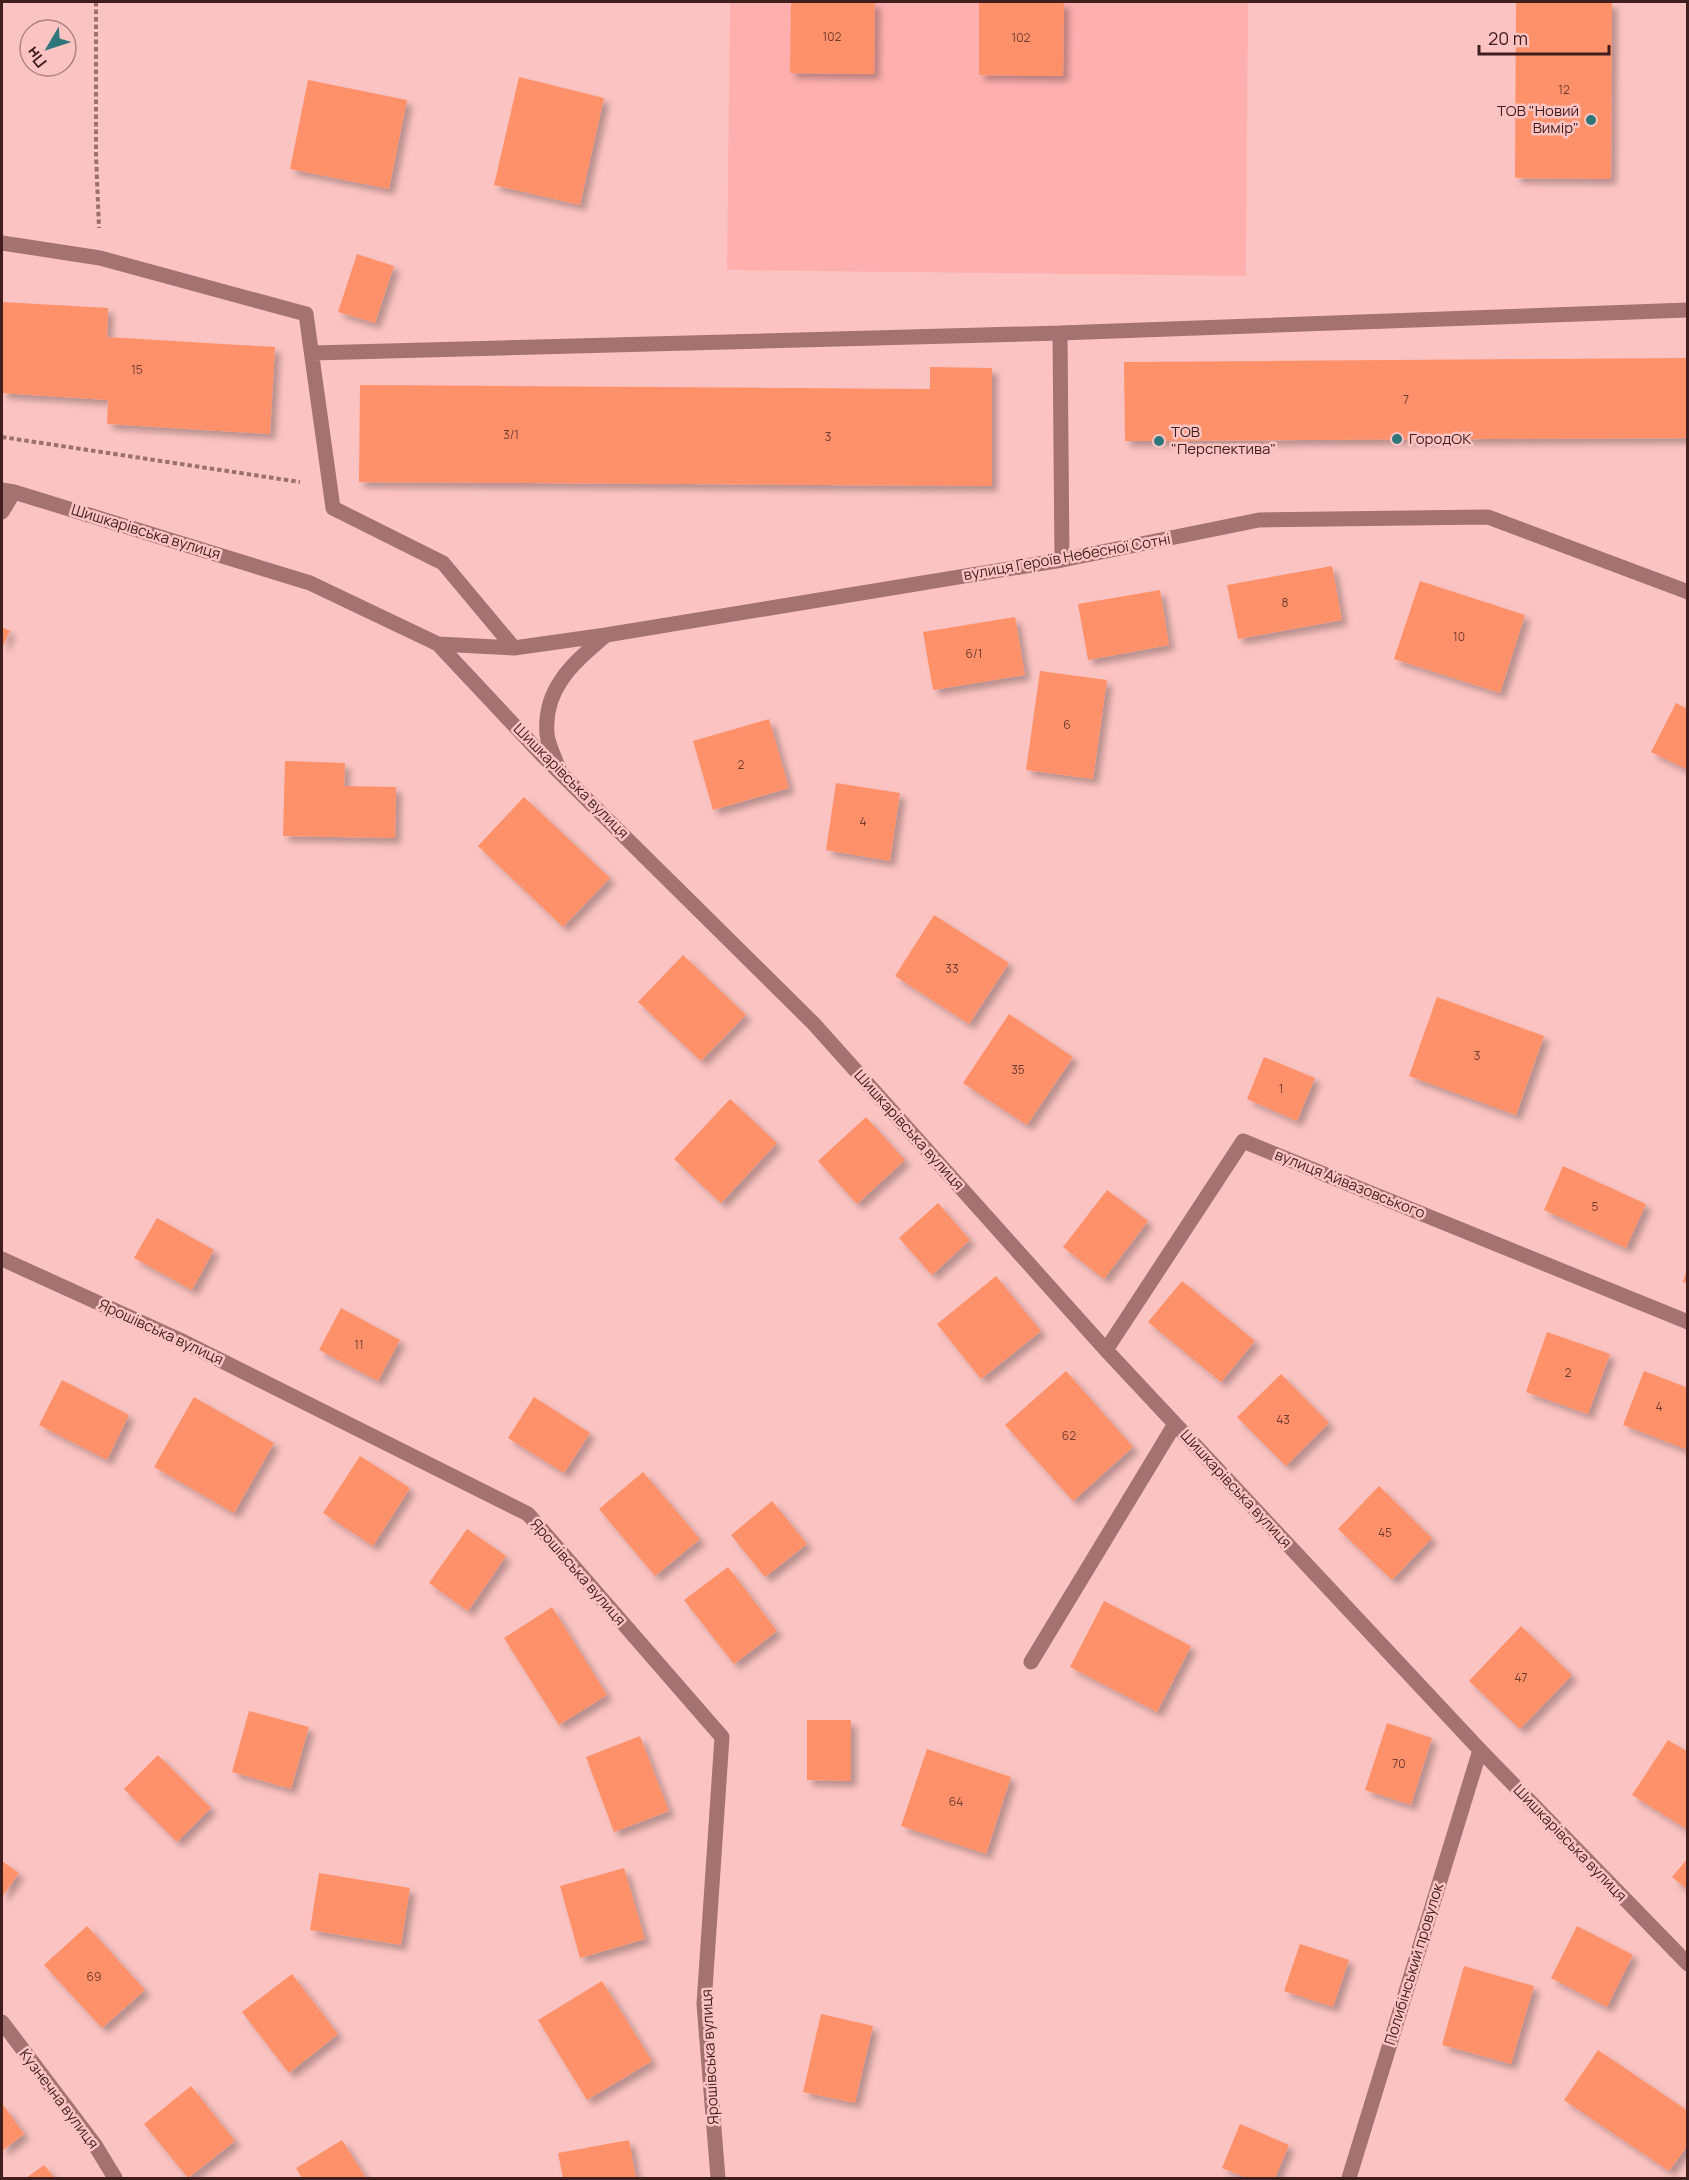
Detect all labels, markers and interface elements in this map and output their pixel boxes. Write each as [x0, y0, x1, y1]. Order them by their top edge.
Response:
north arrow [18, 18, 78, 78]
scale bar [1479, 18, 1610, 56]
text: 20 m [1488, 26, 1528, 50]
house number: 102 [823, 28, 842, 45]
house number: 102 [1012, 29, 1031, 46]
text: Пн [21, 42, 52, 73]
house number: 12 [1558, 81, 1570, 98]
place label: ТОВ "Новий Вимір" [1497, 100, 1579, 138]
marker: ТОВ "Новий Вимір" [1584, 113, 1598, 127]
house number: 15 [131, 361, 143, 378]
house number: 7 [1403, 391, 1409, 408]
place label: ТОВ "Перспектива" [1171, 421, 1276, 459]
house number: 3/1 [503, 426, 519, 443]
house number: 3 [825, 428, 831, 445]
place label: ГородОК [1409, 428, 1471, 449]
marker: ГородОК [1390, 432, 1404, 446]
marker: ТОВ "Перспектива" [1152, 434, 1166, 448]
street label: Шишкарівська вулиця [69, 499, 223, 564]
street label: вулиця Героїв Небесної Сотні [962, 528, 1172, 585]
house number: 8 [1282, 594, 1289, 611]
house number: 10 [1453, 628, 1465, 645]
house number: 6/1 [966, 645, 982, 662]
house number: 6 [1063, 716, 1071, 733]
street label: Шишкарівська вулиця [509, 718, 634, 843]
house number: 2 [738, 756, 745, 773]
house number: 4 [859, 813, 867, 830]
house number: 33 [945, 960, 959, 977]
house number: 3 [1474, 1047, 1480, 1064]
house number: 35 [1011, 1061, 1025, 1078]
street label: Шишкарівська вулиця [850, 1065, 969, 1194]
house number: 1 [1279, 1080, 1283, 1097]
street label: вулиця Айвазовського [1272, 1144, 1429, 1223]
house number: 5 [1592, 1198, 1599, 1215]
street label: Ярошівська вулиця [95, 1293, 227, 1370]
house number: 11 [354, 1336, 364, 1353]
house number: 2 [1565, 1364, 1572, 1381]
house number: 4 [1655, 1398, 1663, 1415]
house number: 43 [1276, 1411, 1290, 1428]
street label: Шишкарівська вулиця [1176, 1425, 1297, 1553]
house number: 62 [1062, 1427, 1076, 1444]
street label: Ярошівська вулиця [526, 1514, 631, 1630]
house number: 45 [1378, 1524, 1392, 1541]
house number: 47 [1514, 1669, 1528, 1686]
house number: 70 [1392, 1755, 1406, 1772]
street label: Шишкарівська вулиця [1509, 1780, 1632, 1906]
house number: 64 [949, 1793, 963, 1810]
street label: Полибінський провулок [1379, 1880, 1448, 2047]
house number: 69 [87, 1968, 101, 1985]
street label: Ярошівська вулиця [695, 1989, 724, 2125]
street label: Кузнечна вулиця [15, 2044, 104, 2153]

